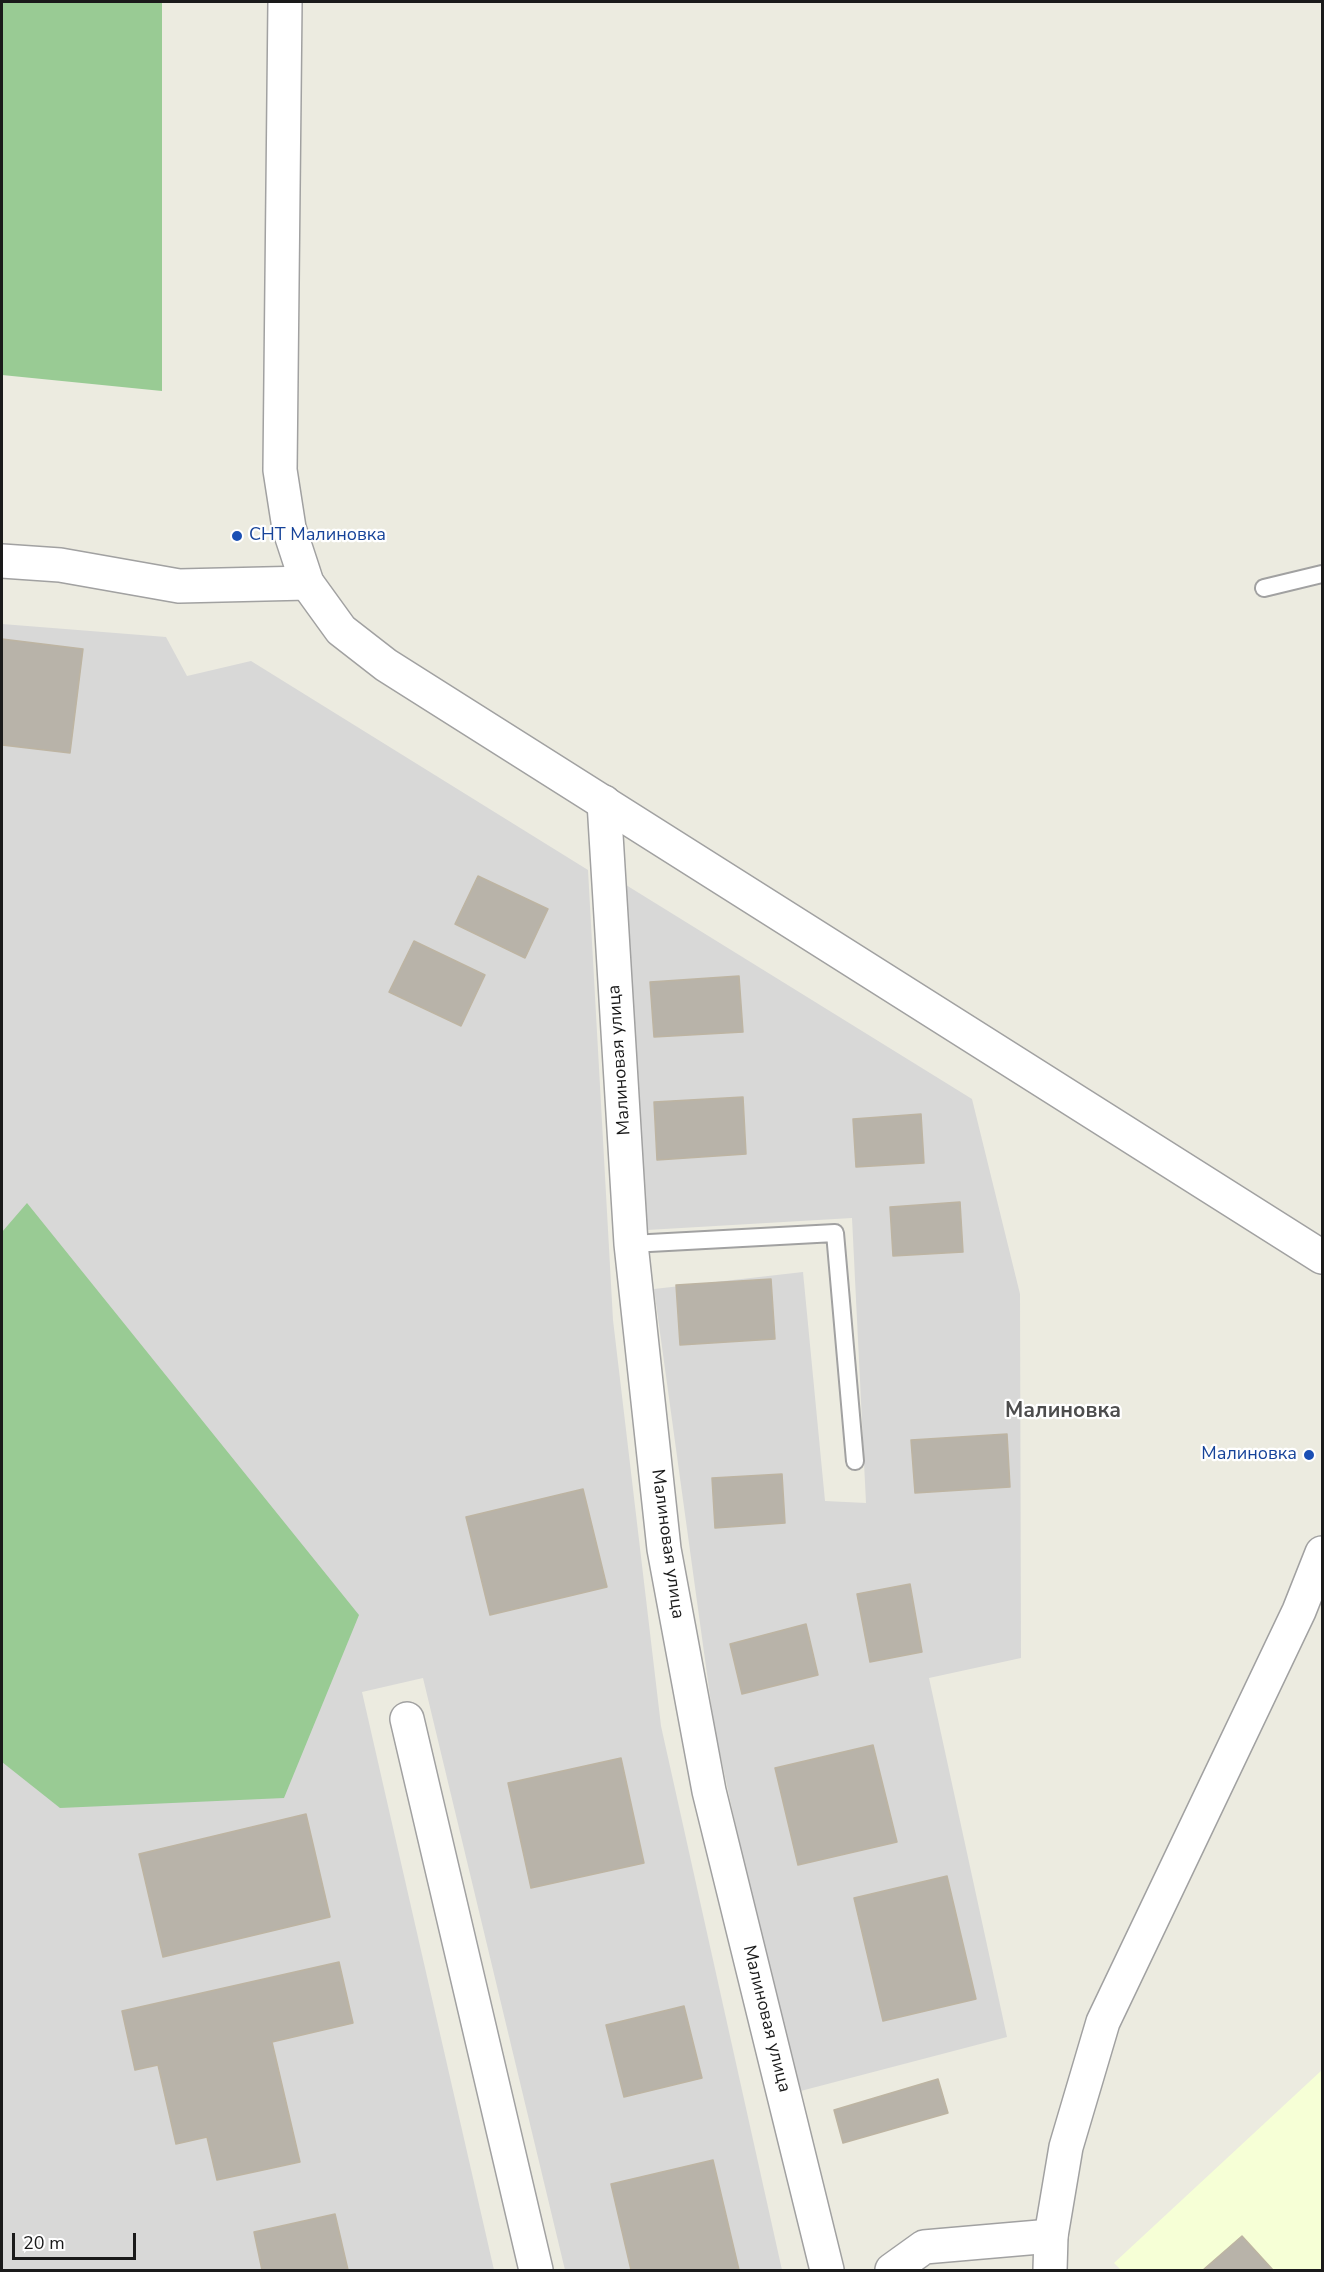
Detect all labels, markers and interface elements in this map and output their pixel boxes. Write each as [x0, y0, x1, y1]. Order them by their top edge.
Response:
place label: СНТ Малиновка [249, 525, 386, 547]
marker: СНТ Малиновка [230, 529, 244, 543]
street label: Малиновая улица [604, 984, 636, 1136]
district label: Малиновка [1005, 1399, 1121, 1425]
place label: Малиновка [1201, 1444, 1297, 1466]
marker: Малиновка [1302, 1448, 1316, 1462]
street label: Малиновая улица [646, 1468, 688, 1620]
street label: Малиновая улица [737, 1943, 795, 2095]
scale bar [15, 2221, 140, 2259]
text: 20 m [23, 2231, 65, 2255]

